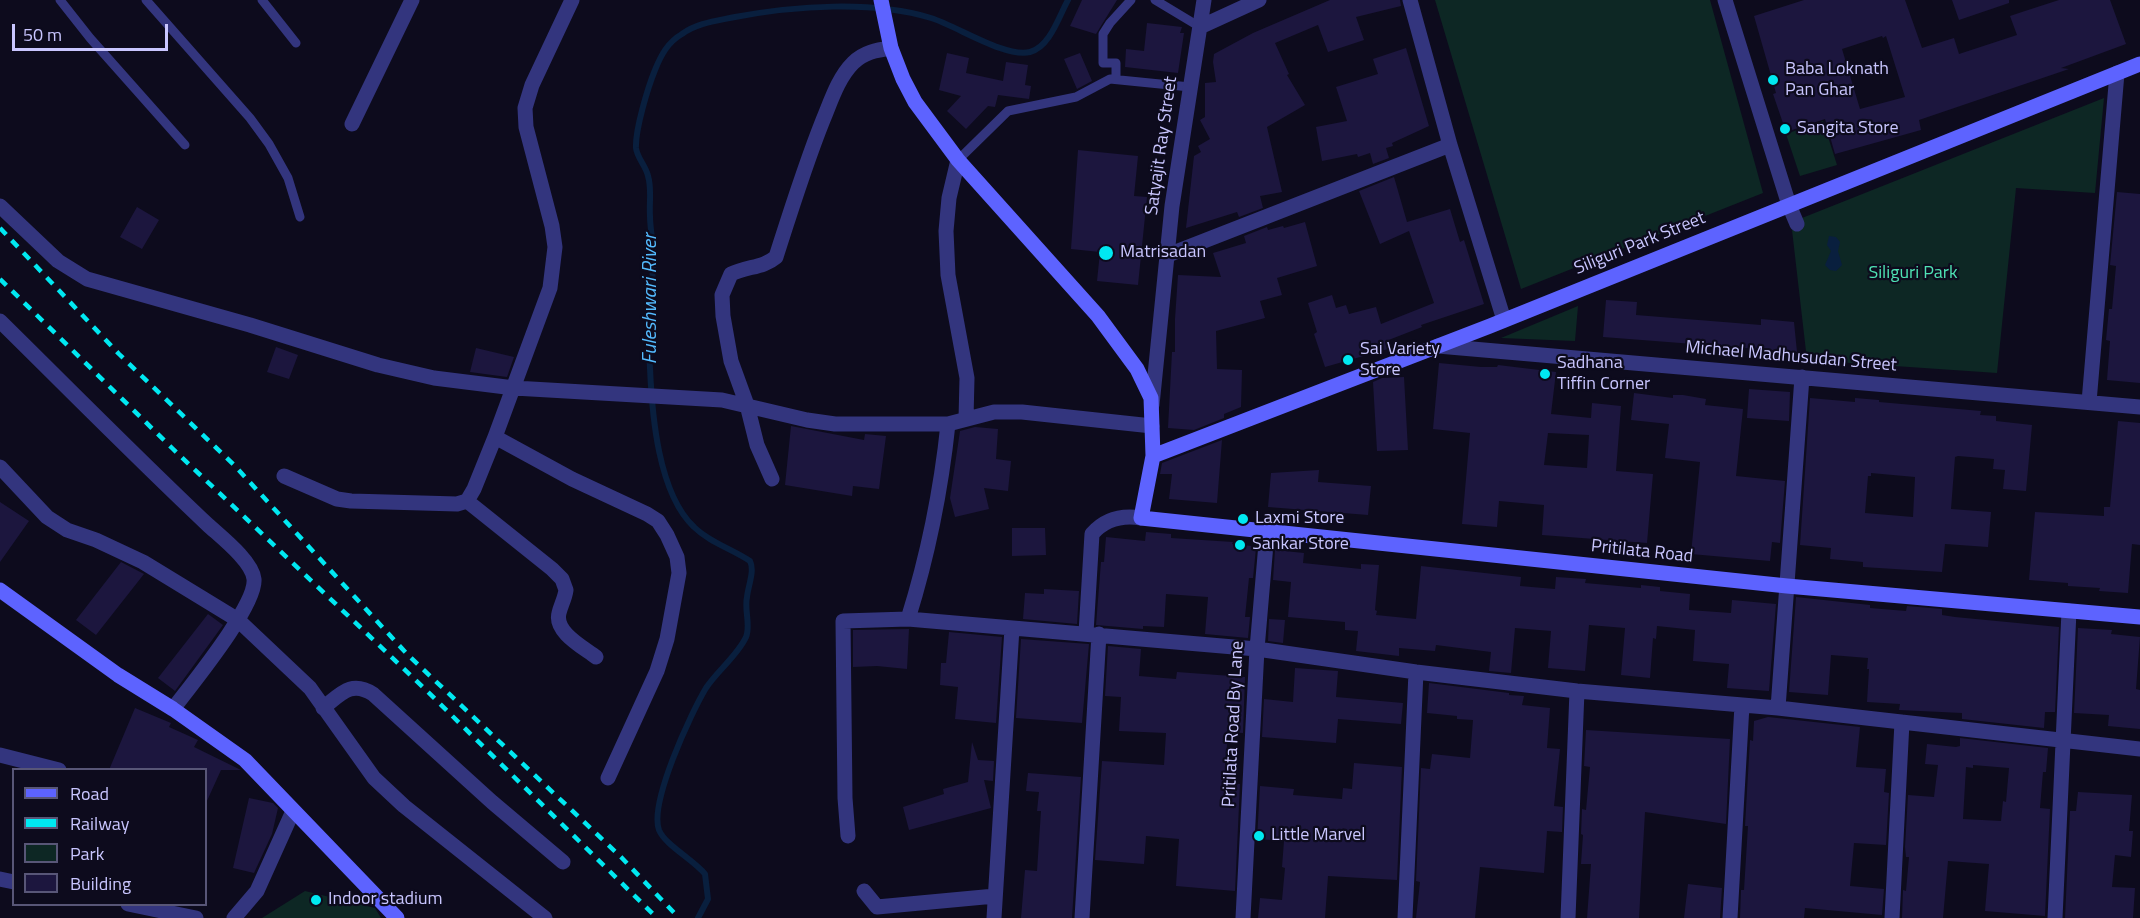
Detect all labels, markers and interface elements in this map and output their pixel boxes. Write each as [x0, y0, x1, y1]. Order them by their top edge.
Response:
scale bar [15, 12, 171, 50]
text: 50 m [23, 21, 62, 48]
place label: Baba Loknath Pan Ghar [1785, 59, 1889, 101]
marker: Baba Loknath Pan Ghar [1766, 73, 1780, 87]
street label: Satyajit Ray Street [1142, 75, 1182, 217]
place label: Sangita Store [1797, 118, 1898, 140]
marker: Sangita Store [1778, 122, 1792, 136]
street label: Siliguri Park Street [1571, 208, 1709, 280]
water label: Fuleshwari River [639, 234, 663, 364]
place label: Matrisadan [1120, 242, 1206, 264]
marker: Matrisadan [1097, 244, 1115, 262]
park label: Siliguri Park [1868, 263, 1958, 285]
street label: Michael Madhusudan Street [1684, 337, 1898, 377]
place label: Sai Variety Store [1360, 339, 1440, 382]
marker: Sai Variety Store [1341, 353, 1355, 367]
place label: Sadhana Tiffin Corner [1557, 353, 1650, 395]
marker: Sadhana Tiffin Corner [1538, 367, 1552, 381]
place label: Laxmi Store [1255, 508, 1344, 530]
marker: Laxmi Store [1236, 512, 1250, 526]
place label: Sankar Store [1252, 534, 1349, 556]
street label: Pritilata Road [1590, 536, 1694, 568]
marker: Sankar Store [1233, 538, 1247, 552]
street label: Pritilata Road By Lane [1219, 640, 1249, 808]
legend [12, 768, 207, 906]
text: Road [70, 780, 109, 807]
text: Railway [70, 810, 129, 837]
place label: Little Marvel [1271, 825, 1366, 847]
marker: Little Marvel [1252, 829, 1266, 843]
text: Park [70, 840, 104, 867]
text: Building [70, 870, 131, 897]
place label: Indoor stadium [328, 889, 443, 911]
marker: Indoor stadium [309, 893, 323, 907]

